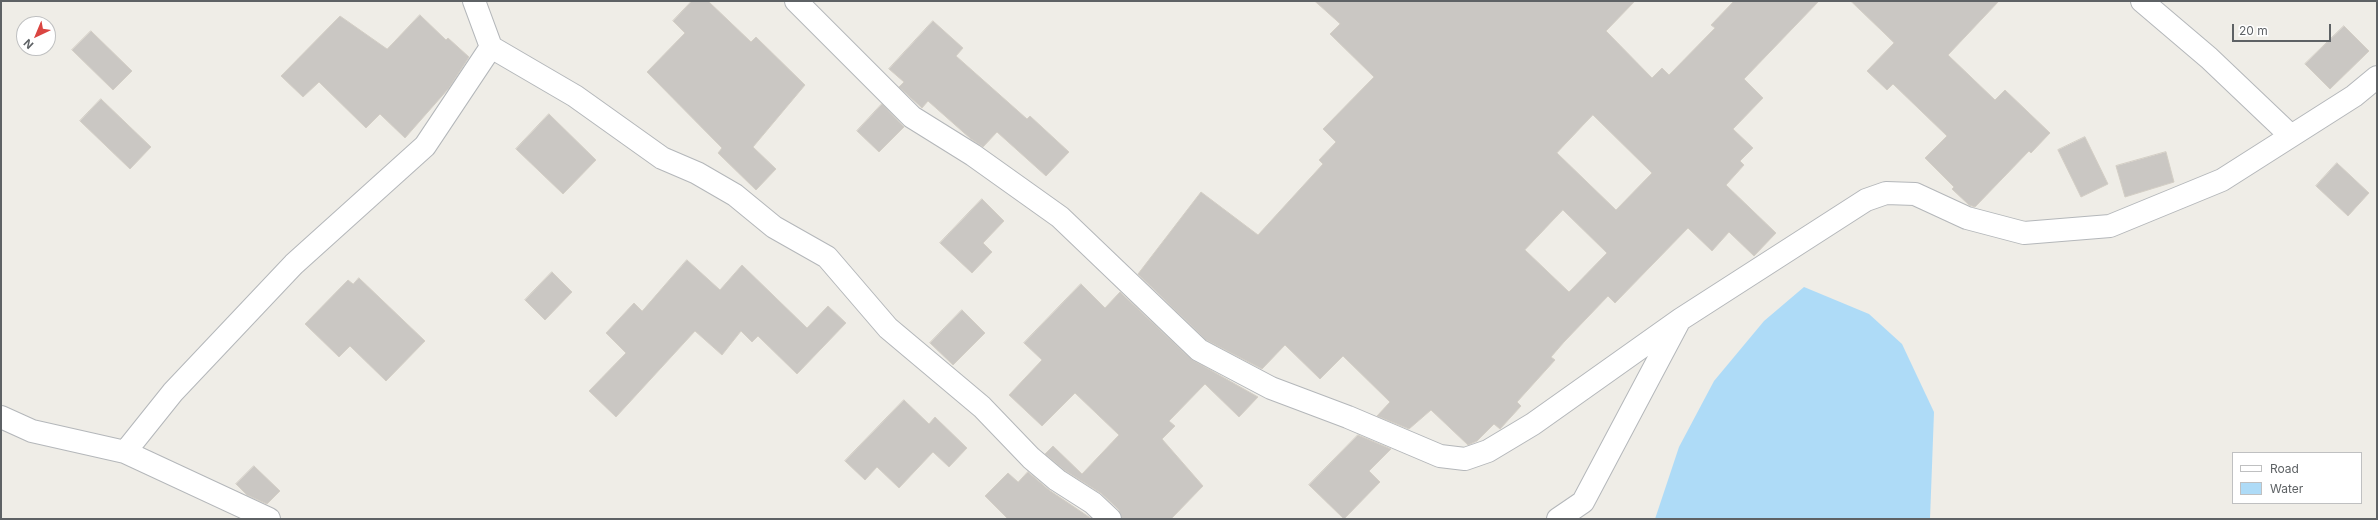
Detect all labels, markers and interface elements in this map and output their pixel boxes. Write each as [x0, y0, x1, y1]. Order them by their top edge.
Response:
north arrow [16, 16, 56, 56]
scale bar [2234, 16, 2333, 42]
text: 20 m [2239, 23, 2268, 38]
text: N [20, 36, 36, 52]
legend [2232, 452, 2362, 504]
text: Road [2270, 461, 2299, 476]
text: Water [2270, 481, 2303, 496]

